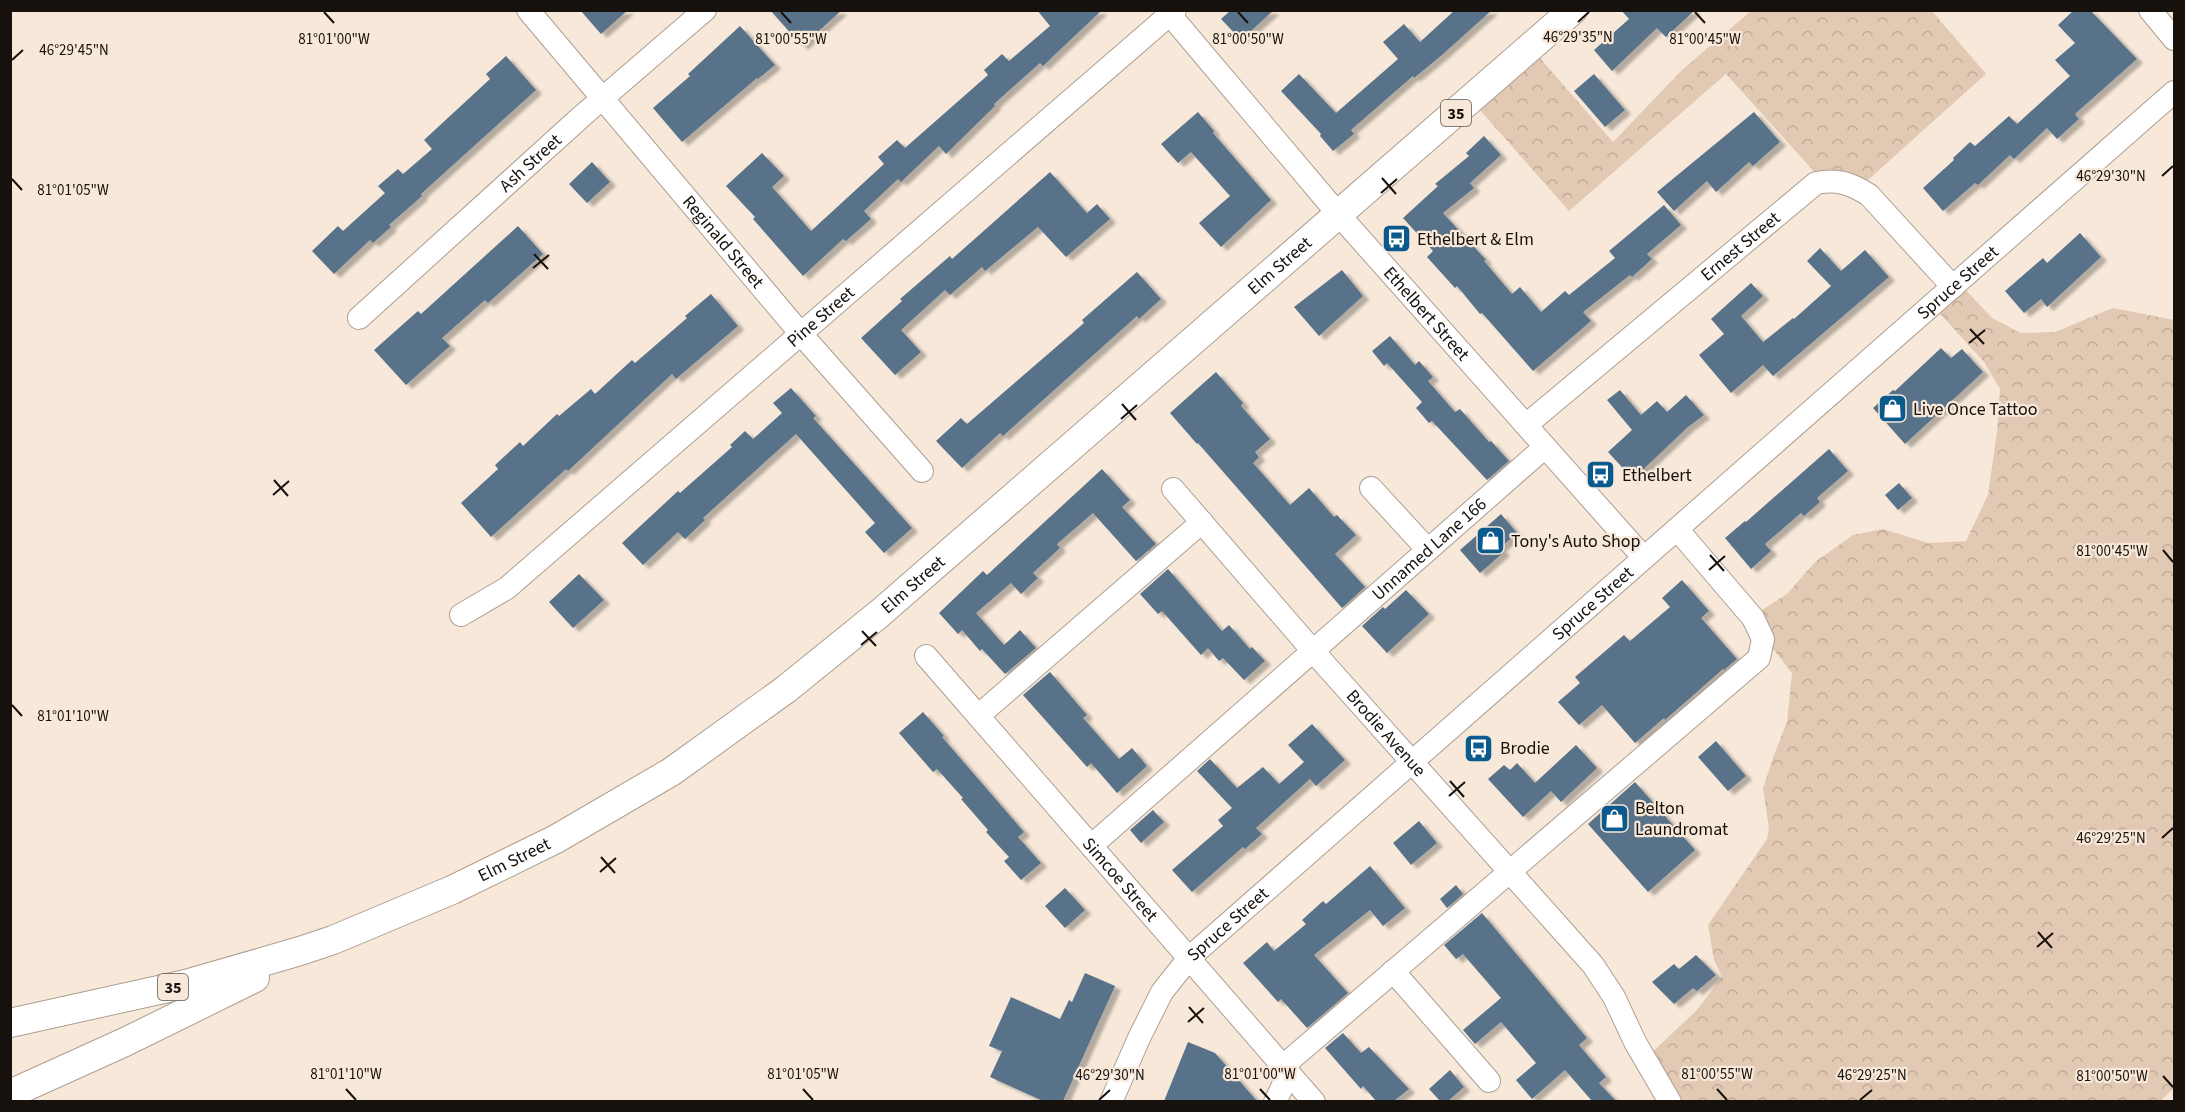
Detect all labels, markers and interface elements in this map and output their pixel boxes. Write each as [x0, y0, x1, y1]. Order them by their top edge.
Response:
text: 46°29'35"N [1543, 27, 1613, 48]
text: 81°01'00"W [298, 29, 370, 50]
text: 81°00'55"W [755, 29, 827, 50]
text: 81°00'50"W [1212, 29, 1284, 50]
text: 81°00'45"W [1669, 29, 1741, 50]
text: 46°29'45"N [39, 40, 109, 61]
road number: 35 [1441, 100, 1471, 126]
street label: Ash Street [494, 128, 567, 198]
text: 46°29'30"N [2076, 166, 2146, 187]
text: 81°01'05"W [37, 180, 109, 201]
street label: Reginald Street [676, 190, 769, 294]
street label: Ernest Street [1695, 206, 1786, 287]
bus stop icon: Ethelbert & Elm [1380, 223, 1412, 255]
place label: Ethelbert & Elm [1417, 227, 1534, 252]
street label: Elm Street [1242, 231, 1317, 301]
street label: Spruce Street [1912, 240, 2004, 326]
street label: Ethelbert Street [1377, 261, 1475, 366]
street label: Pine Street [782, 281, 860, 353]
shop icon: Live Once Tattoo [1876, 393, 1908, 425]
place label: Live Once Tattoo [1913, 397, 2037, 422]
bus stop icon: Ethelbert [1585, 459, 1617, 491]
place label: Ethelbert [1622, 463, 1692, 488]
street label: Unnamed Lane 166 [1367, 492, 1492, 607]
shop icon: Tony's Auto Shop [1474, 525, 1506, 557]
place label: Tony's Auto Shop [1511, 529, 1641, 554]
text: 81°00'45"W [2076, 541, 2148, 562]
street label: Elm Street [876, 550, 951, 620]
street label: Spruce Street [1547, 561, 1639, 646]
street label: Brodie Avenue [1340, 684, 1431, 782]
text: 81°01'10"W [37, 706, 109, 727]
bus stop icon: Brodie [1463, 732, 1495, 764]
place label: Brodie [1500, 736, 1550, 761]
place label: Belton Laundromat [1635, 796, 1728, 842]
shop icon: Belton Laundromat [1598, 802, 1630, 834]
text: 46°29'25"N [2076, 828, 2146, 849]
street label: Elm Street [474, 832, 555, 888]
street label: Simcoe Street [1076, 832, 1164, 927]
street label: Spruce Street [1182, 882, 1274, 967]
road number: 35 [158, 974, 188, 1000]
text: 81°01'10"W [310, 1064, 382, 1085]
text: 81°01'05"W [767, 1064, 839, 1085]
text: 81°01'00"W [1224, 1064, 1296, 1085]
text: 81°00'55"W [1681, 1064, 1753, 1085]
text: 46°29'30"N [1075, 1065, 1145, 1086]
text: 46°29'25"N [1837, 1065, 1907, 1086]
text: 81°00'50"W [2076, 1066, 2148, 1087]

